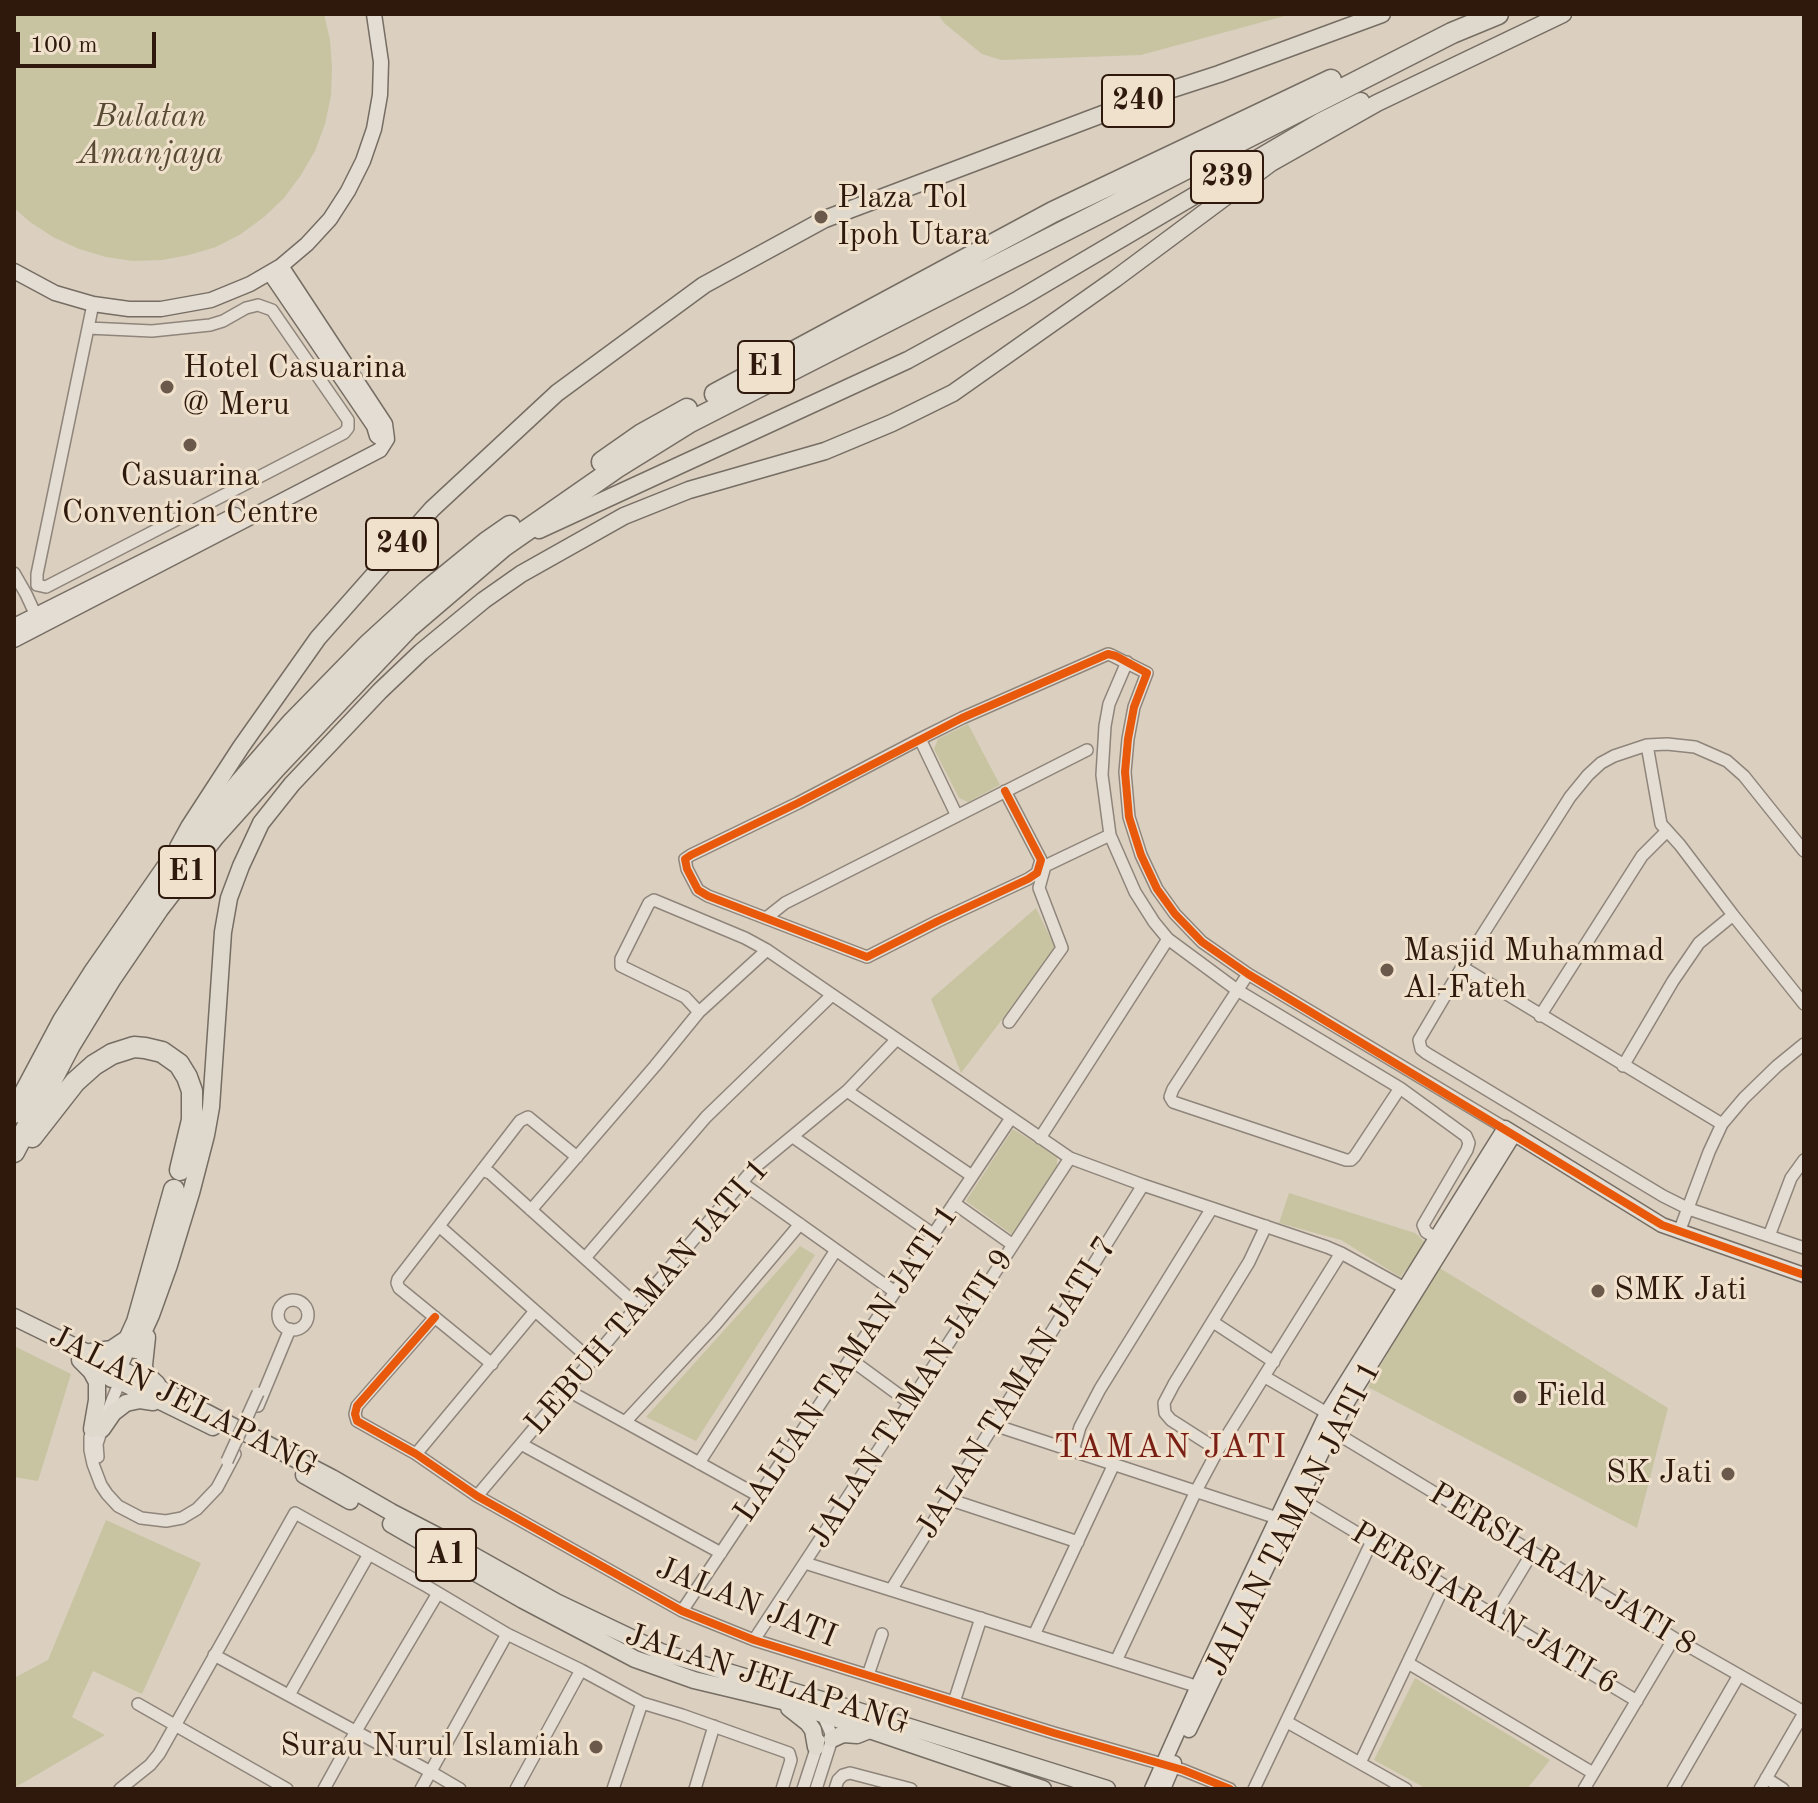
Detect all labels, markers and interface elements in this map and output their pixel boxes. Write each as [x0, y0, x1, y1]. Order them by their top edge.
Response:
scale bar [20, 16, 160, 66]
text: 100 m [30, 34, 98, 58]
road number: 240 [1102, 75, 1174, 127]
park label: Bulatan Amanjaya [77, 99, 223, 174]
road number: 239 [1191, 151, 1263, 203]
place label: Plaza Tol Ipoh Utara [837, 180, 989, 255]
marker: Plaza Tol Ipoh Utara [812, 208, 830, 226]
road number: E1 [738, 341, 794, 393]
place label: Hotel Casuarina @ Meru [183, 350, 406, 425]
marker: Hotel Casuarina @ Meru [158, 378, 176, 396]
marker: Casuarina Convention Centre [181, 436, 199, 454]
place label: Casuarina Convention Centre [62, 458, 318, 533]
road number: 240 [366, 518, 438, 570]
road number: E1 [159, 846, 215, 898]
place label: Masjid Muhammad Al-Fateh [1403, 933, 1665, 1008]
marker: Masjid Muhammad Al-Fateh [1378, 961, 1396, 979]
street label: LEBUH TAMAN JATI 1 [518, 1151, 778, 1443]
street label: LALUAN TAMAN JATI 1 [726, 1198, 968, 1530]
street label: JALAN TAMAN JATI 7 [908, 1230, 1126, 1546]
street label: JALAN TAMAN JATI 9 [801, 1242, 1023, 1556]
place label: SMK Jati [1614, 1272, 1747, 1310]
marker: SMK Jati [1589, 1282, 1607, 1300]
street label: JALAN JELAPANG [42, 1318, 324, 1486]
street label: JALAN TAMAN JATI 1 [1198, 1355, 1390, 1683]
place label: Field [1536, 1378, 1606, 1416]
marker: Field [1511, 1388, 1529, 1406]
district label: TAMAN JATI [1054, 1428, 1288, 1468]
place label: SK Jati [1606, 1455, 1712, 1493]
marker: SK Jati [1719, 1465, 1737, 1483]
street label: PERSIARAN JATI 8 [1422, 1475, 1702, 1665]
street label: PERSIARAN JATI 6 [1344, 1514, 1624, 1704]
road number: A1 [416, 1529, 476, 1581]
street label: JALAN JATI [650, 1549, 842, 1657]
street label: JALAN JELAPANG [620, 1616, 914, 1744]
place label: Surau Nurul Islamiah [280, 1728, 580, 1766]
marker: Surau Nurul Islamiah [587, 1738, 605, 1756]

